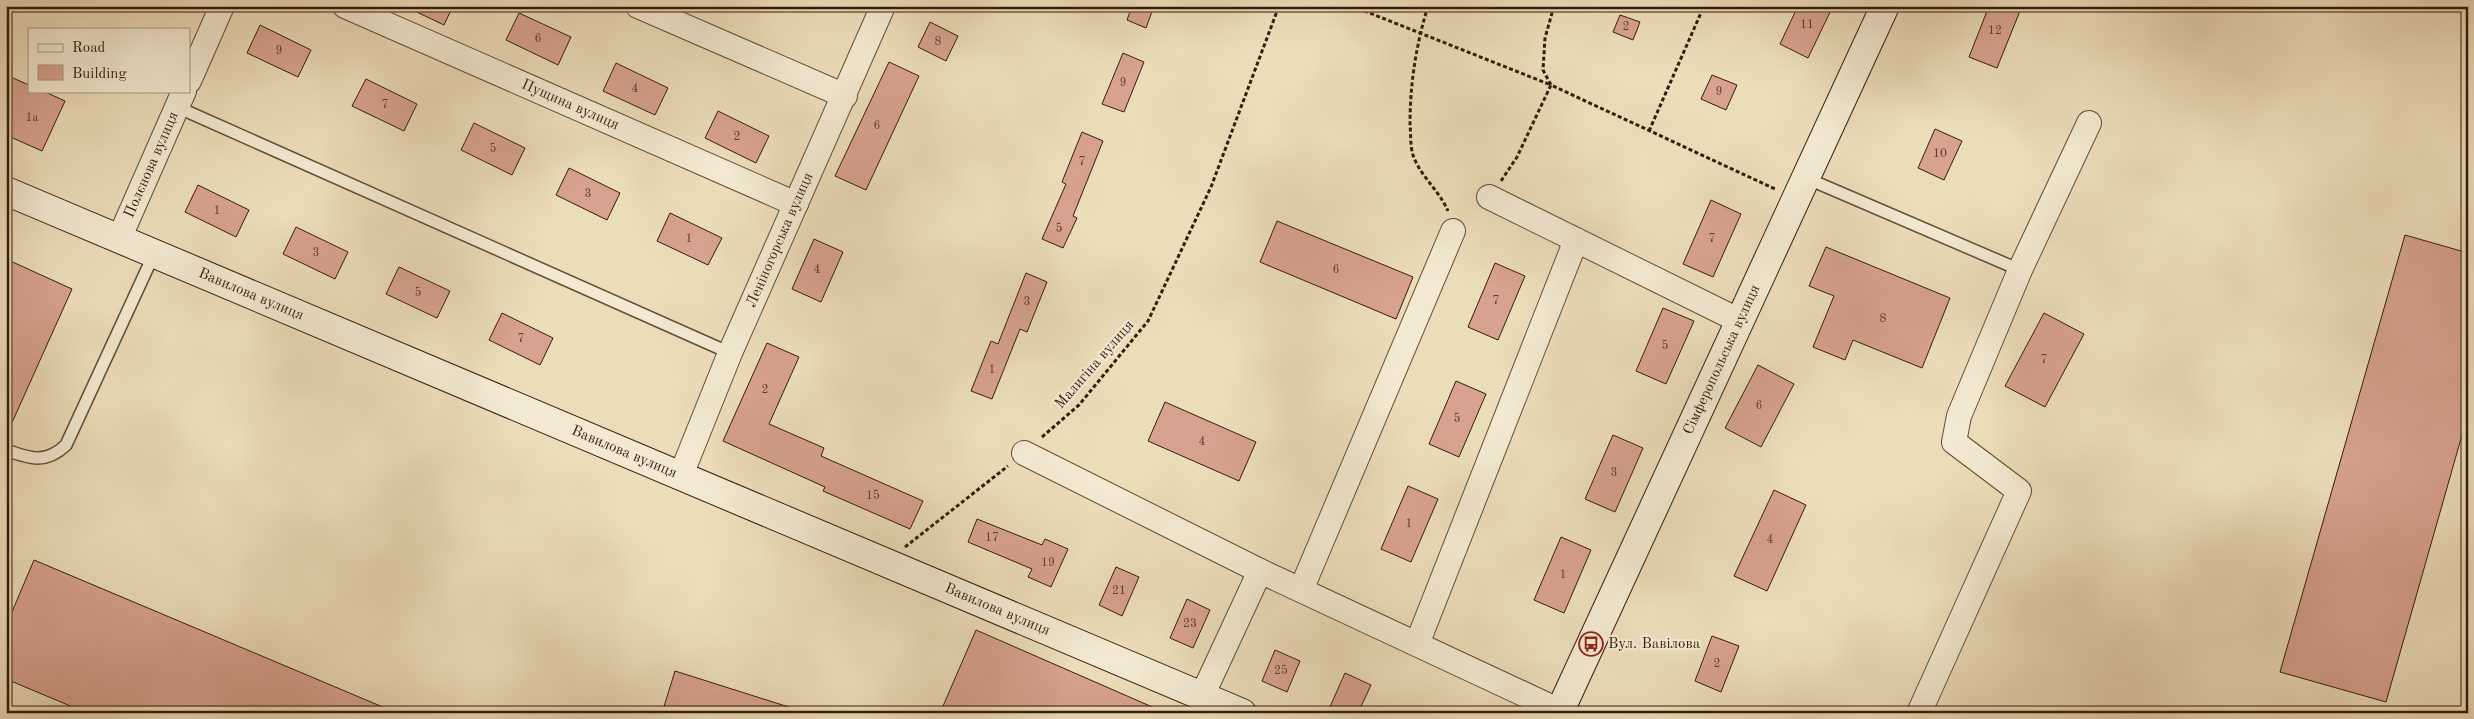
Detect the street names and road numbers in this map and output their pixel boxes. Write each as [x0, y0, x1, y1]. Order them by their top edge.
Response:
street label: Пущина вулиця [519, 77, 622, 133]
street label: Полєнова вулиця [122, 109, 181, 220]
street label: Леніногорська вулиця [744, 170, 816, 310]
street label: Вавилова вулиця [196, 266, 306, 323]
street label: Сімферопольська вулиця [1681, 282, 1763, 437]
street label: Малигіна вулиця [1053, 318, 1138, 412]
street label: Вавилова вулиця [569, 423, 679, 481]
street label: Вавилова вулиця [942, 581, 1052, 639]

